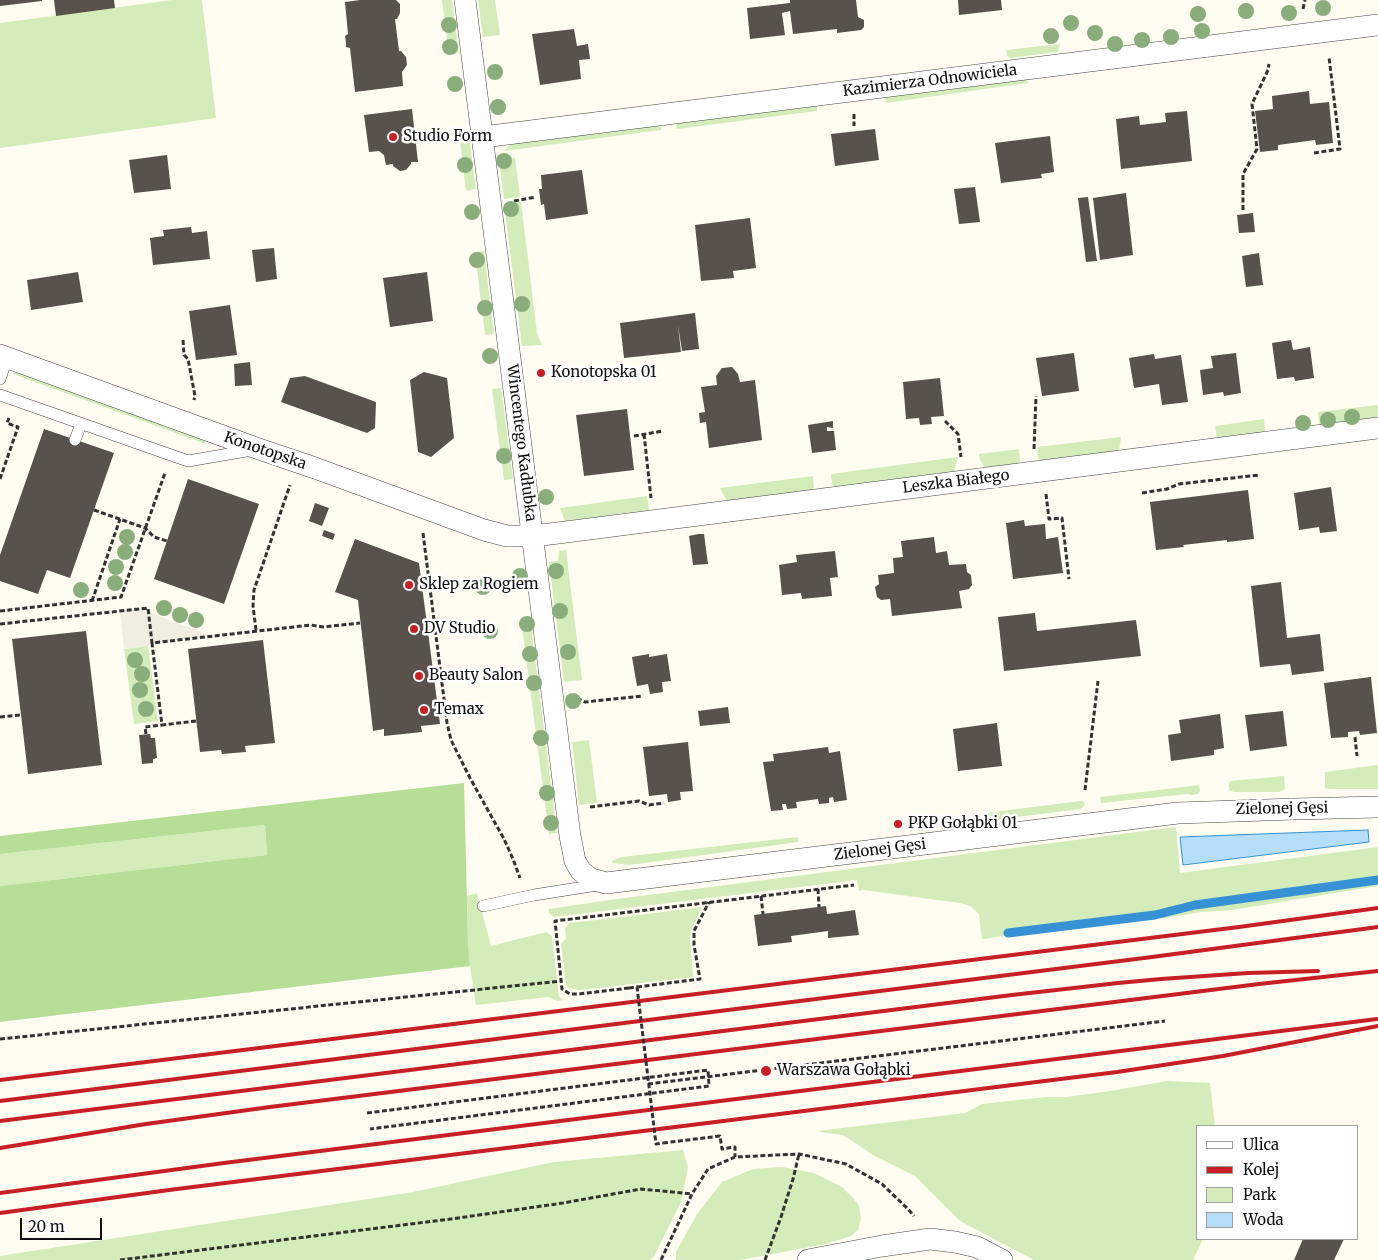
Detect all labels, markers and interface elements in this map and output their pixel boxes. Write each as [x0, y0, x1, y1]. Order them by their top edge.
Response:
street label: Kazimierza Odnowiciela [842, 61, 1018, 101]
place label: Studio Form [403, 128, 492, 146]
marker: Studio Form [387, 131, 399, 143]
street label: Wincentego Kadłubka [502, 363, 540, 523]
place label: Konotopska 01 [551, 364, 657, 382]
marker: Konotopska 01 [535, 367, 547, 379]
street label: Konotopska [221, 428, 309, 474]
street label: Leszka Białego [902, 467, 1010, 497]
place label: Sklep za Rogiem [419, 576, 539, 594]
marker: Sklep za Rogiem [403, 579, 415, 591]
place label: DV Studio [424, 620, 495, 638]
marker: DV Studio [408, 623, 420, 635]
place label: Beauty Salon [429, 667, 523, 685]
marker: Beauty Salon [413, 670, 425, 682]
place label: Temax [434, 701, 484, 719]
marker: Temax [418, 704, 430, 716]
street label: Zielonej Gęsi [1235, 799, 1329, 819]
place label: PKP Gołąbki 01 [908, 815, 1018, 833]
marker: PKP Gołąbki 01 [892, 818, 904, 830]
street label: Zielonej Gęsi [833, 835, 927, 865]
place label: Warszawa Gołąbki [777, 1062, 911, 1080]
marker: Warszawa Gołąbki [759, 1064, 773, 1078]
legend [1196, 1125, 1358, 1240]
text: Ulica [1243, 1135, 1279, 1154]
text: Kolej [1243, 1160, 1279, 1179]
text: Park [1243, 1185, 1276, 1204]
scale bar [22, 1208, 105, 1240]
text: Woda [1243, 1210, 1284, 1229]
text: 20 m [28, 1217, 65, 1236]

